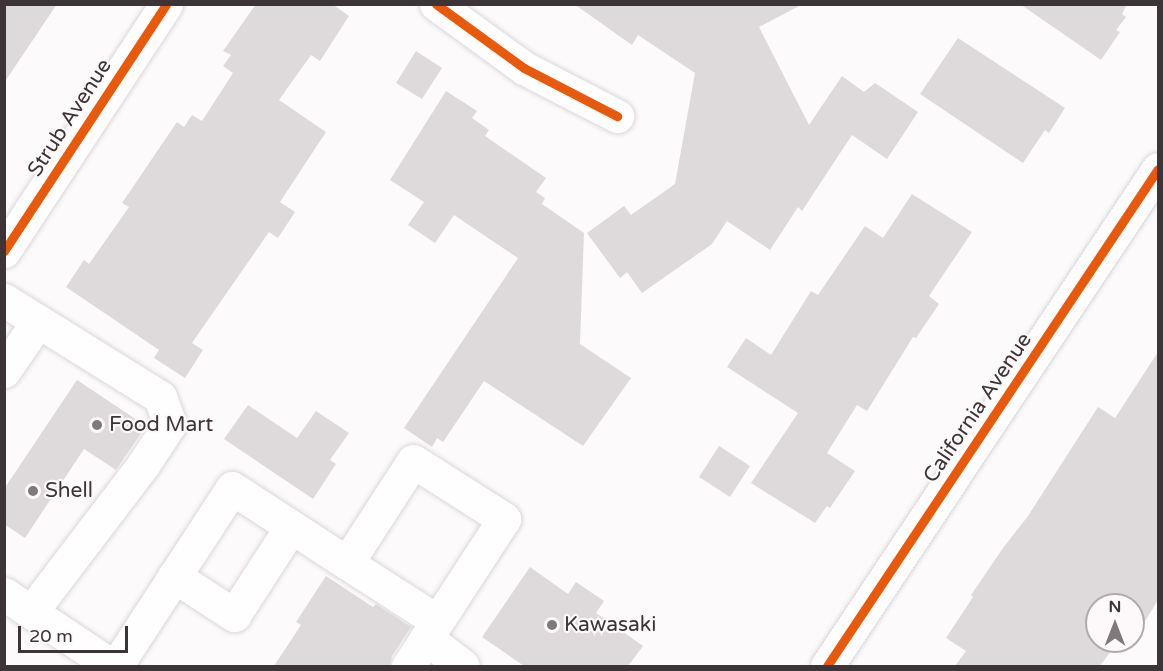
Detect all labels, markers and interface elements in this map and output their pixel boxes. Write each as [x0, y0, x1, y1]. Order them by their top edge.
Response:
street label: Strub Avenue [23, 54, 117, 182]
street label: California Avenue [918, 328, 1038, 488]
place label: Food Mart [109, 412, 213, 438]
marker: Food Mart [90, 418, 104, 432]
place label: Shell [45, 478, 93, 504]
marker: Shell [26, 484, 40, 498]
north arrow [1085, 593, 1145, 653]
text: N [1109, 597, 1121, 617]
place label: Kawasaki [564, 612, 657, 638]
scale bar [21, 614, 130, 652]
marker: Kawasaki [545, 618, 559, 632]
text: 20 m [29, 625, 73, 647]

